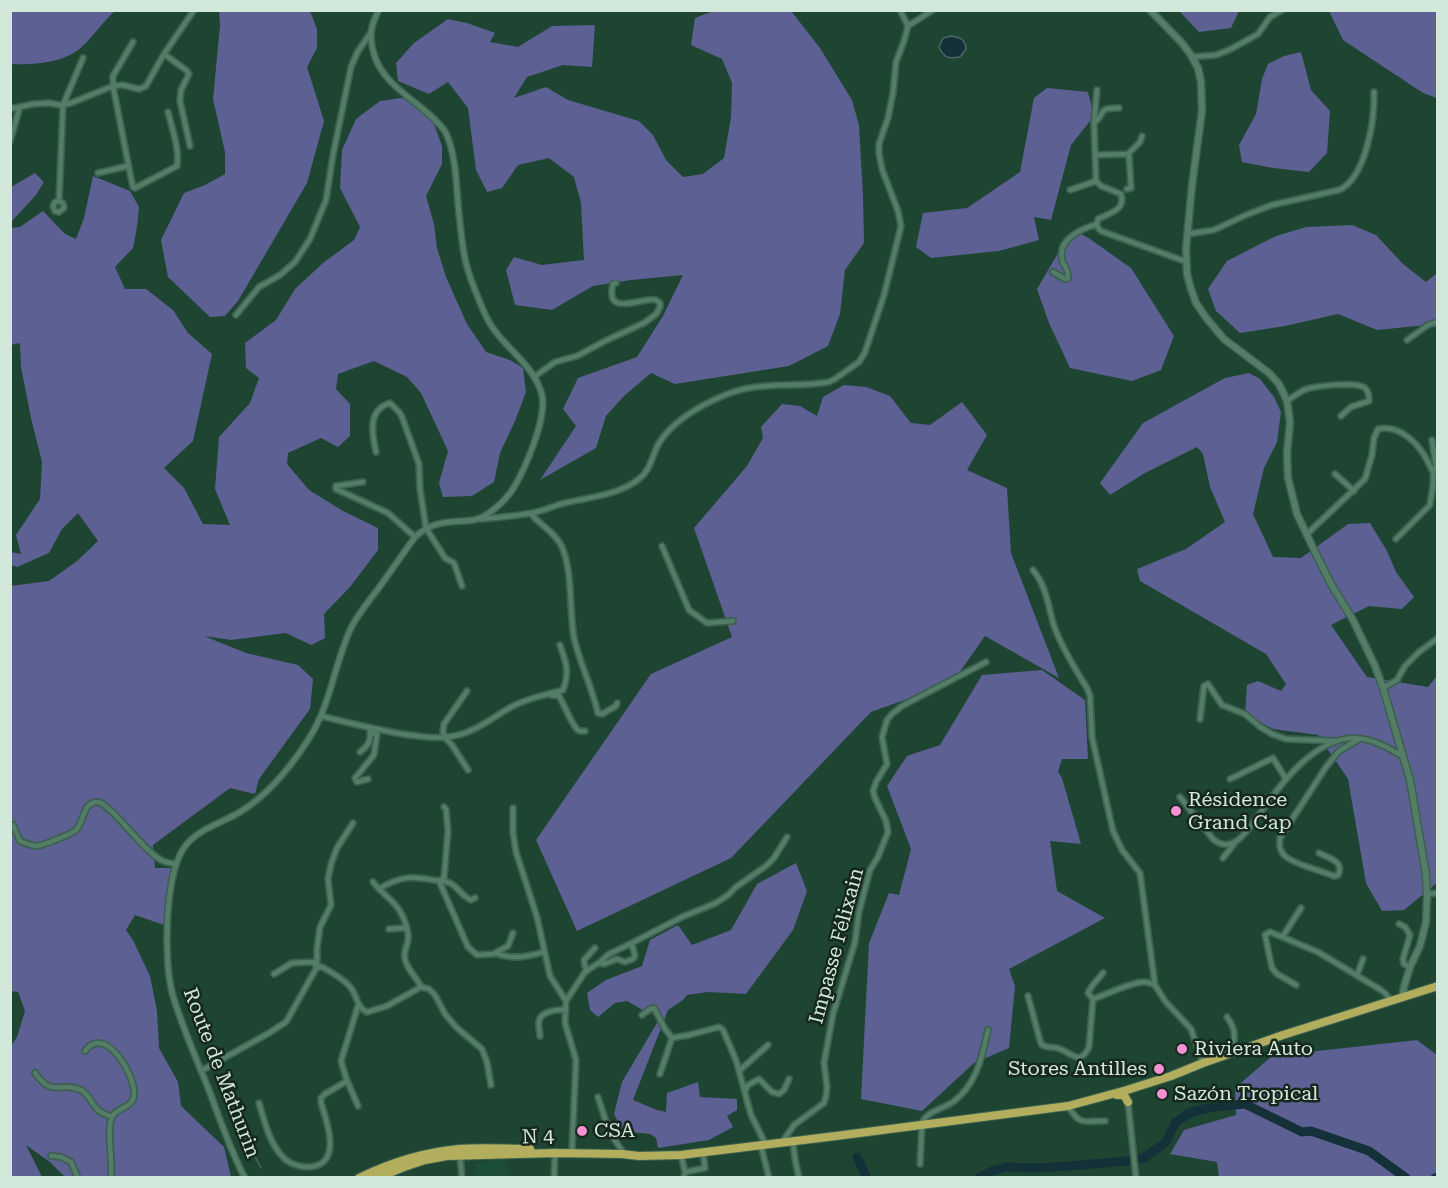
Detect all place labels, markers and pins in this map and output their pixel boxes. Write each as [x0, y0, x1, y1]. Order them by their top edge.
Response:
place label: Résidence Grand Cap [1188, 788, 1292, 835]
marker: Résidence Grand Cap [1169, 804, 1183, 818]
place label: Riviera Auto [1194, 1037, 1313, 1061]
marker: Riviera Auto [1175, 1042, 1189, 1056]
place label: Stores Antilles [1008, 1057, 1147, 1081]
marker: Stores Antilles [1152, 1062, 1166, 1076]
place label: Sazón Tropical [1174, 1082, 1318, 1106]
marker: Sazón Tropical [1155, 1087, 1169, 1101]
place label: CSA [594, 1119, 635, 1143]
marker: CSA [575, 1124, 589, 1138]

